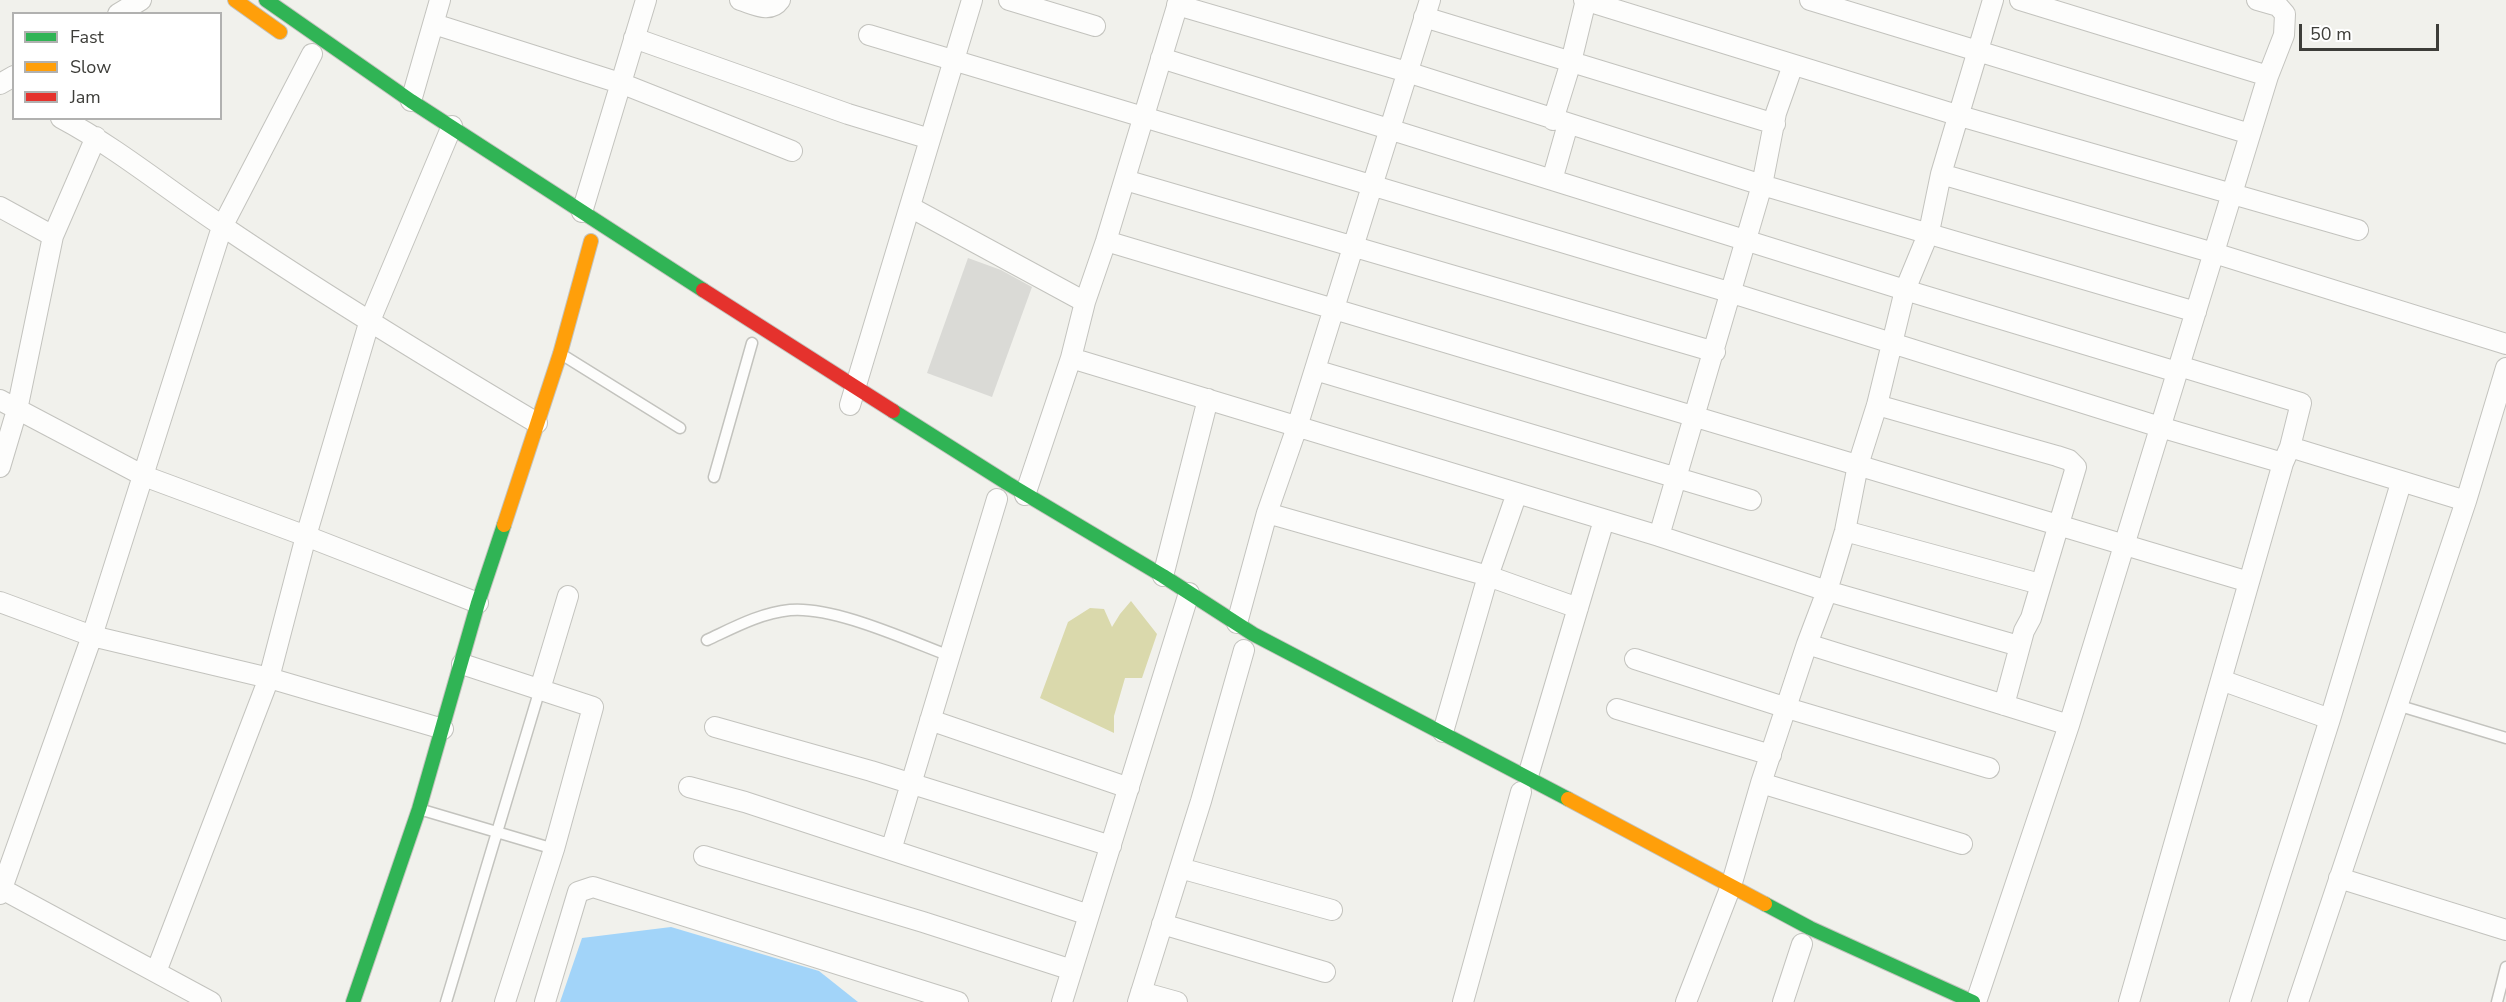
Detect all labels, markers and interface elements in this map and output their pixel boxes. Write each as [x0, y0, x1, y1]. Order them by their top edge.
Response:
legend [12, 12, 222, 120]
scale bar [2302, 12, 2442, 50]
text: 50 m [2310, 22, 2352, 46]
text: Fast [70, 25, 104, 49]
text: Slow [70, 55, 111, 79]
text: Jam [70, 85, 101, 109]

